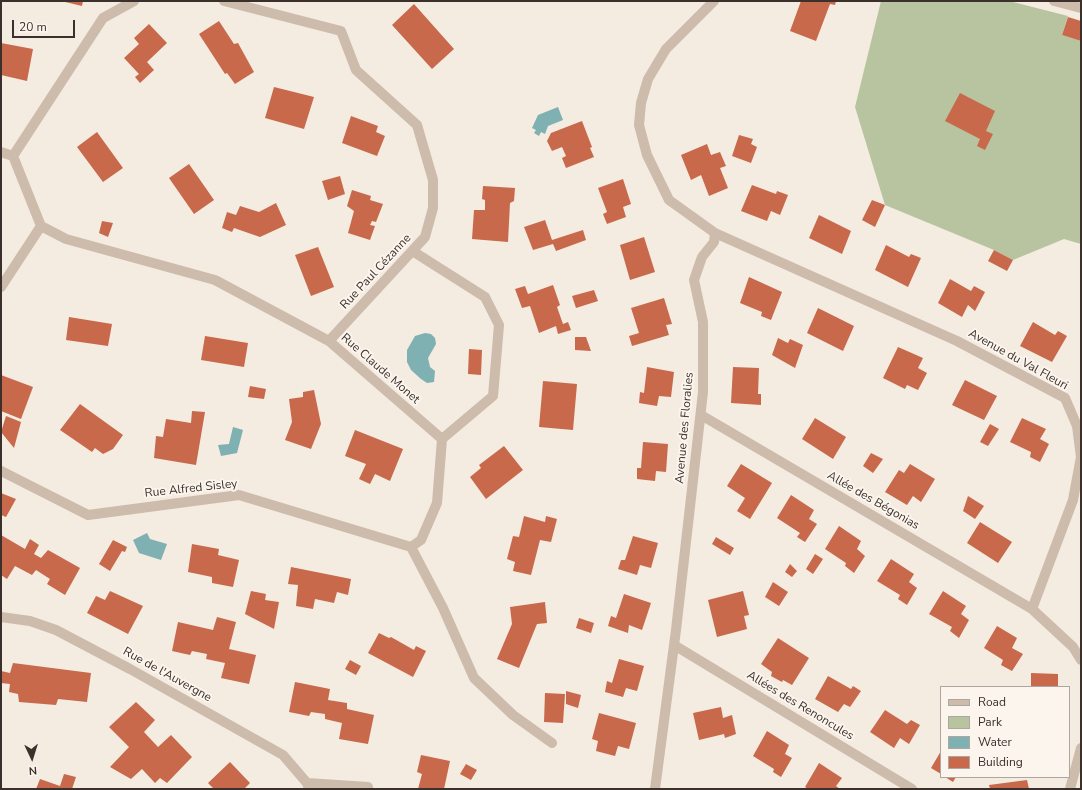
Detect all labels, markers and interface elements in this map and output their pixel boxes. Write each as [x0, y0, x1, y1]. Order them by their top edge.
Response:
scale bar [14, 12, 77, 38]
text: 20 m [19, 19, 47, 35]
street label: Rue Paul Cézanne [338, 232, 414, 312]
street label: Avenue du Val Fleuri [966, 327, 1070, 393]
street label: Rue Claude Monet [338, 331, 422, 407]
street label: Avenue des Floralies [673, 372, 697, 484]
street label: Allée des Bégonias [824, 469, 922, 533]
street label: Rue Alfred Sisley [144, 477, 238, 501]
street label: Rue de l'Auvergne [120, 645, 214, 705]
street label: Allées des Renoncules [744, 668, 856, 744]
legend [940, 686, 1070, 778]
text: Road [978, 694, 1006, 710]
text: Park [978, 714, 1002, 730]
text: Water [978, 734, 1012, 750]
north arrow [12, 738, 52, 778]
text: Building [978, 754, 1023, 770]
text: N [28, 763, 38, 778]

